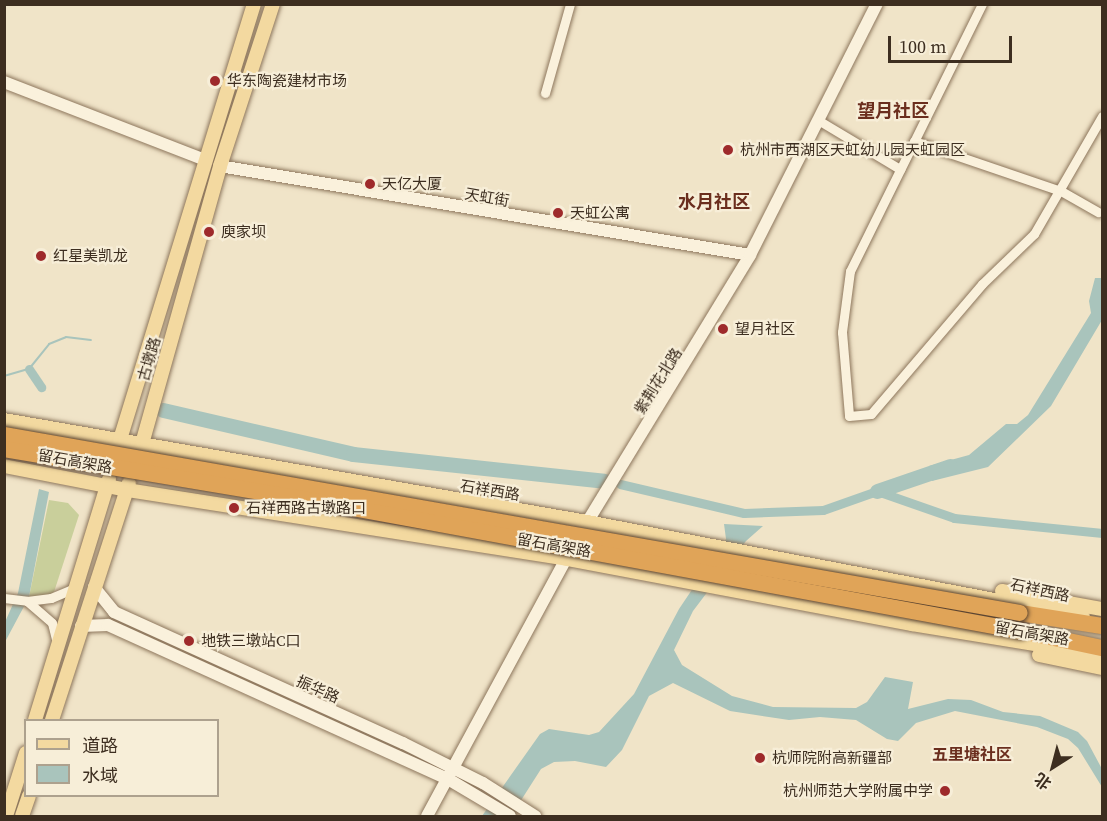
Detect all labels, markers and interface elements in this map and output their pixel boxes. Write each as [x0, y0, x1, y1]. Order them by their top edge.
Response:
scale bar [891, 24, 1016, 62]
text: 100 m [899, 34, 946, 59]
place label: 华东陶瓷建材市场 [227, 72, 347, 90]
marker: 华东陶瓷建材市场 [208, 74, 222, 88]
district label: 望月社区 [857, 100, 929, 122]
place label: 杭州市西湖区天虹幼儿园天虹园区 [740, 141, 965, 159]
marker: 杭州市西湖区天虹幼儿园天虹园区 [721, 143, 735, 157]
place label: 天亿大厦 [382, 175, 442, 193]
marker: 天亿大厦 [363, 177, 377, 191]
street label: 天虹街 [463, 184, 511, 210]
district label: 水月社区 [678, 191, 750, 213]
place label: 天虹公寓 [570, 204, 630, 222]
marker: 天虹公寓 [551, 206, 565, 220]
place label: 庾家坝 [221, 223, 266, 241]
marker: 庾家坝 [202, 225, 216, 239]
place label: 红星美凯龙 [53, 247, 128, 265]
marker: 红星美凯龙 [34, 249, 48, 263]
place label: 望月社区 [735, 320, 795, 338]
marker: 望月社区 [716, 322, 730, 336]
street label: 古墩路 [134, 335, 164, 383]
street label: 紫荆花北路 [630, 344, 686, 418]
street label: 留石高架路 [37, 446, 113, 476]
street label: 石祥西路 [459, 476, 521, 504]
place label: 石祥西路古墩路口 [246, 499, 366, 517]
marker: 石祥西路古墩路口 [227, 501, 241, 515]
street label: 留石高架路 [516, 530, 592, 560]
street label: 石祥西路 [1009, 575, 1071, 605]
street label: 留石高架路 [994, 618, 1070, 648]
place label: 地铁三墩站C口 [201, 632, 300, 650]
marker: 地铁三墩站C口 [182, 634, 196, 648]
street label: 振华路 [294, 672, 342, 706]
legend [24, 719, 219, 797]
text: 道路 [82, 733, 118, 758]
north arrow [1023, 737, 1083, 797]
district label: 五里塘社区 [932, 744, 1012, 764]
place label: 杭师院附高新疆部 [772, 749, 892, 767]
marker: 杭师院附高新疆部 [753, 751, 767, 765]
text: 水域 [82, 763, 118, 788]
text: 北 [1029, 768, 1055, 795]
place label: 杭州师范大学附属中学 [783, 782, 933, 800]
marker: 杭州师范大学附属中学 [938, 784, 952, 798]

